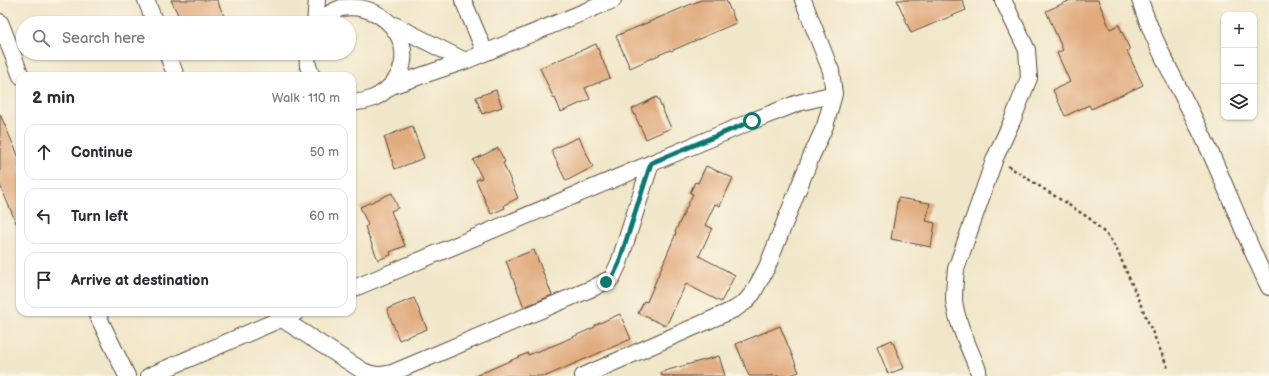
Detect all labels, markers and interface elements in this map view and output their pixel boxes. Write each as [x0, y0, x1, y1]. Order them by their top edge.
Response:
map controls [1221, 12, 1257, 120]
button: + [1221, 12, 1257, 48]
search box [16, 16, 356, 60]
icon: search [30, 27, 52, 49]
text: Search here [62, 29, 145, 48]
button: − [1221, 48, 1257, 84]
button: layers [1221, 84, 1257, 120]
text: 2 min [32, 88, 75, 108]
text: Walk · 110 m [272, 90, 340, 106]
route start [743, 112, 761, 130]
icon: ahead [33, 141, 55, 163]
text: Continue [71, 143, 133, 162]
text: 50 m [310, 144, 339, 160]
icon: left [33, 205, 55, 227]
text: Turn left [71, 207, 128, 226]
text: 60 m [309, 208, 339, 224]
icon: arrive [33, 269, 55, 291]
text: Arrive at destination [71, 271, 209, 290]
route end [597, 273, 615, 291]

